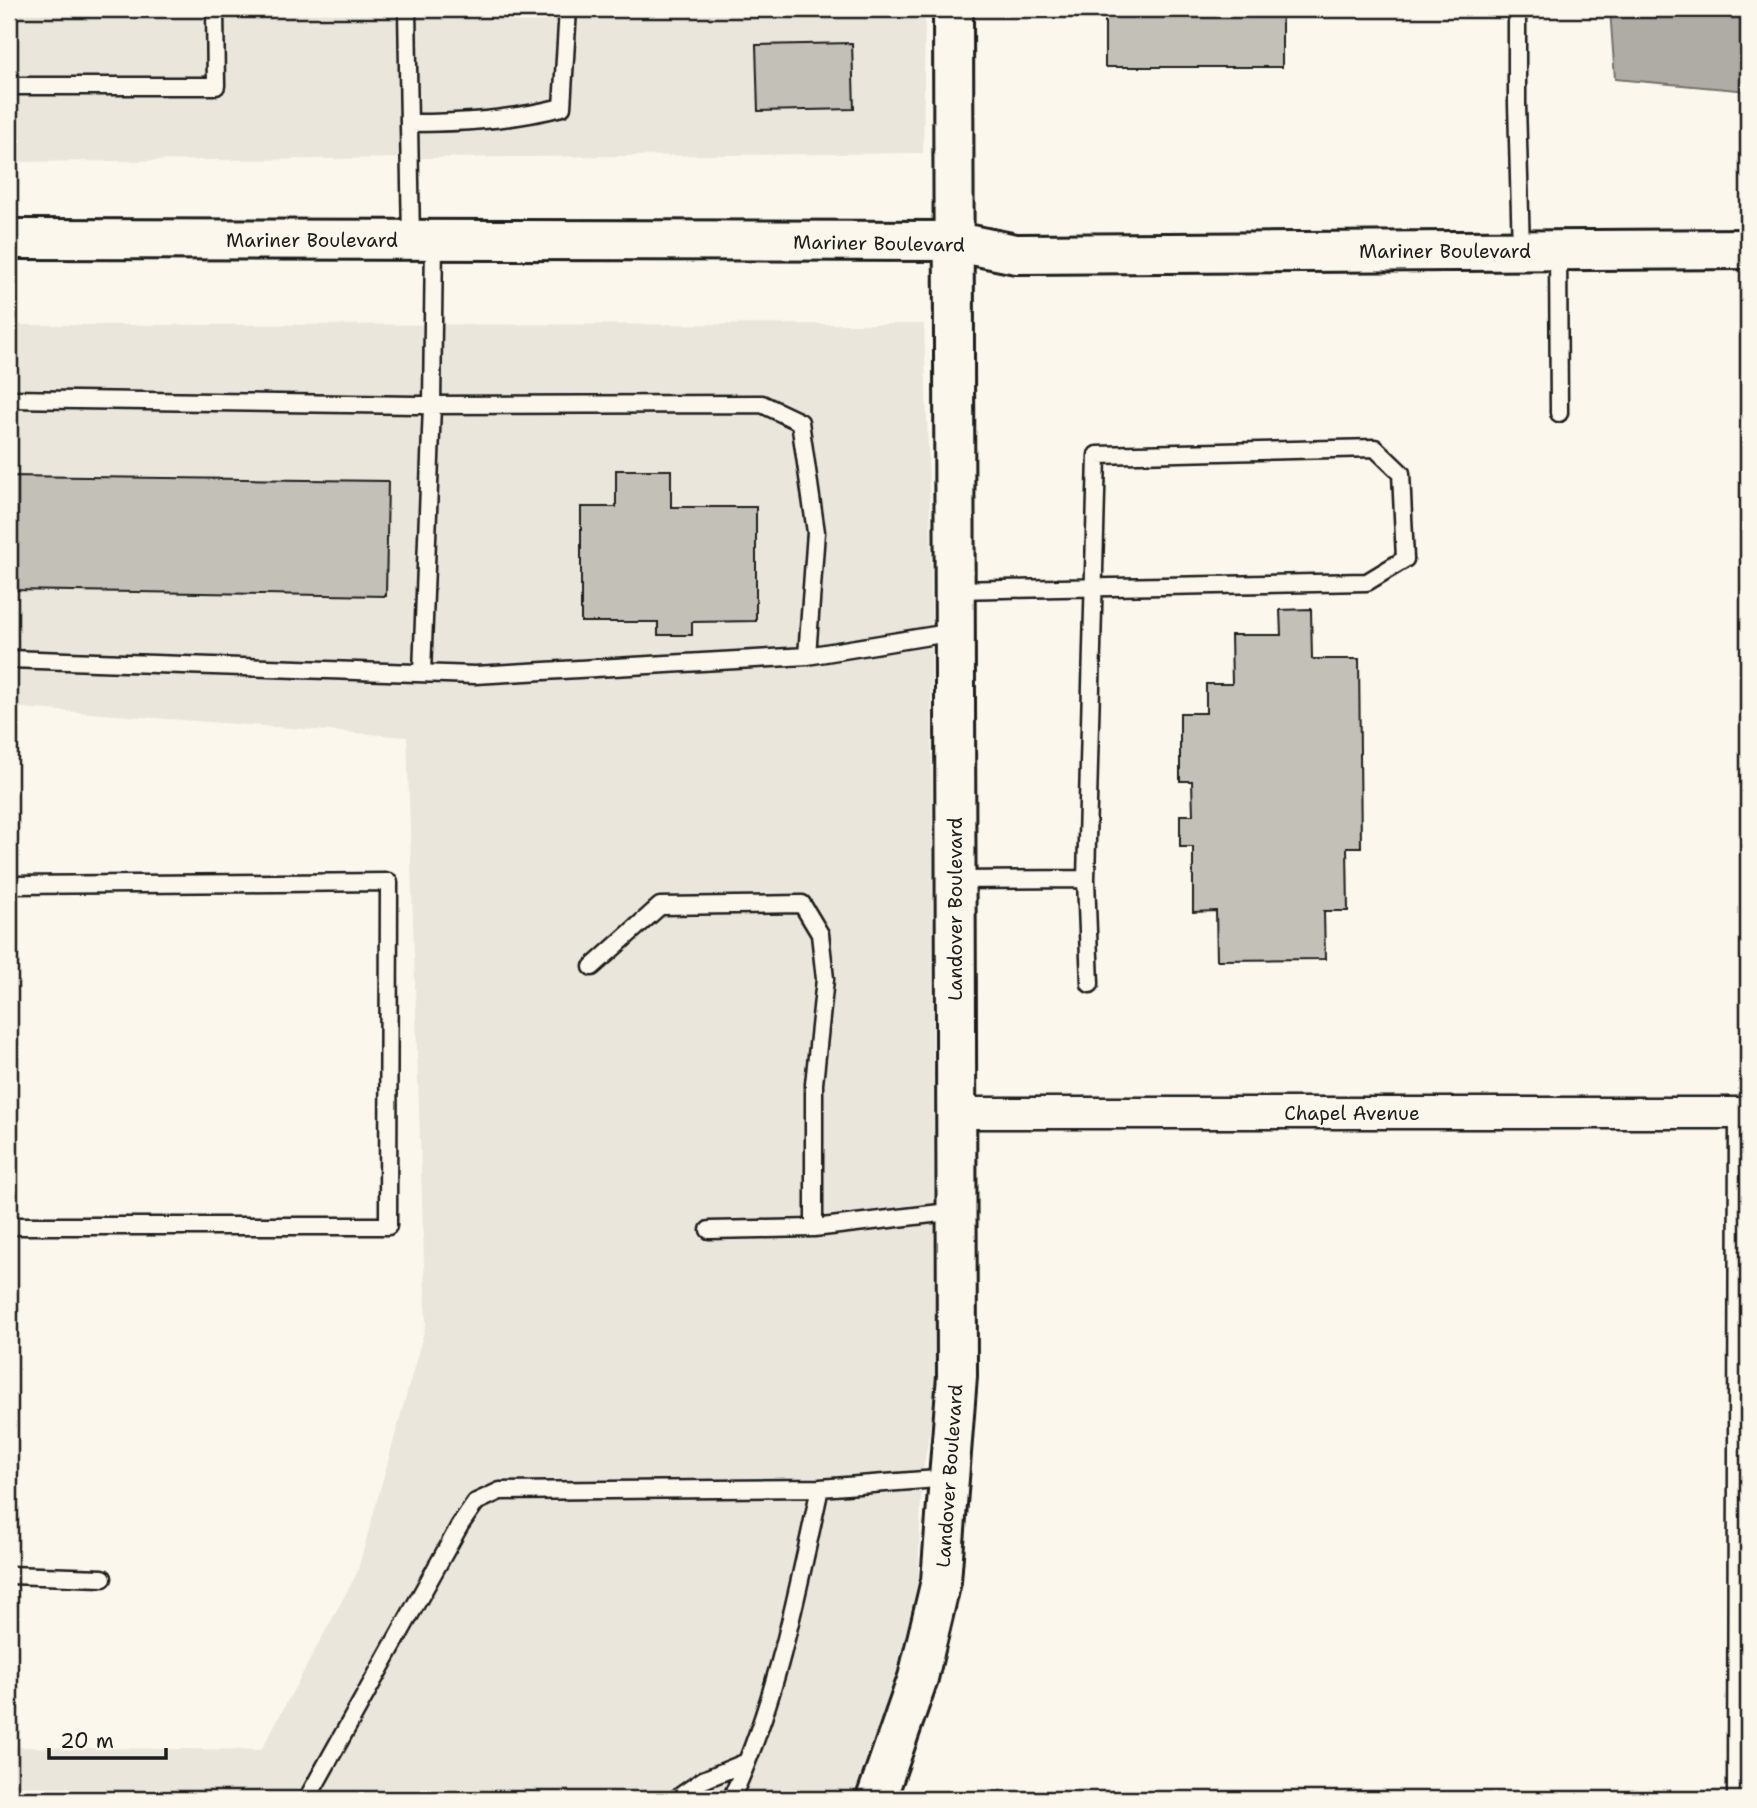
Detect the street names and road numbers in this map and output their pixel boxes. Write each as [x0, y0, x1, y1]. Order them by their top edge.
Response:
street label: Mariner Boulevard [226, 228, 398, 253]
street label: Mariner Boulevard [793, 230, 965, 257]
street label: Mariner Boulevard [1359, 239, 1531, 264]
street label: Landover Boulevard [943, 817, 968, 1001]
street label: Chapel Avenue [1284, 1101, 1420, 1126]
street label: Landover Boulevard [931, 1384, 968, 1569]

